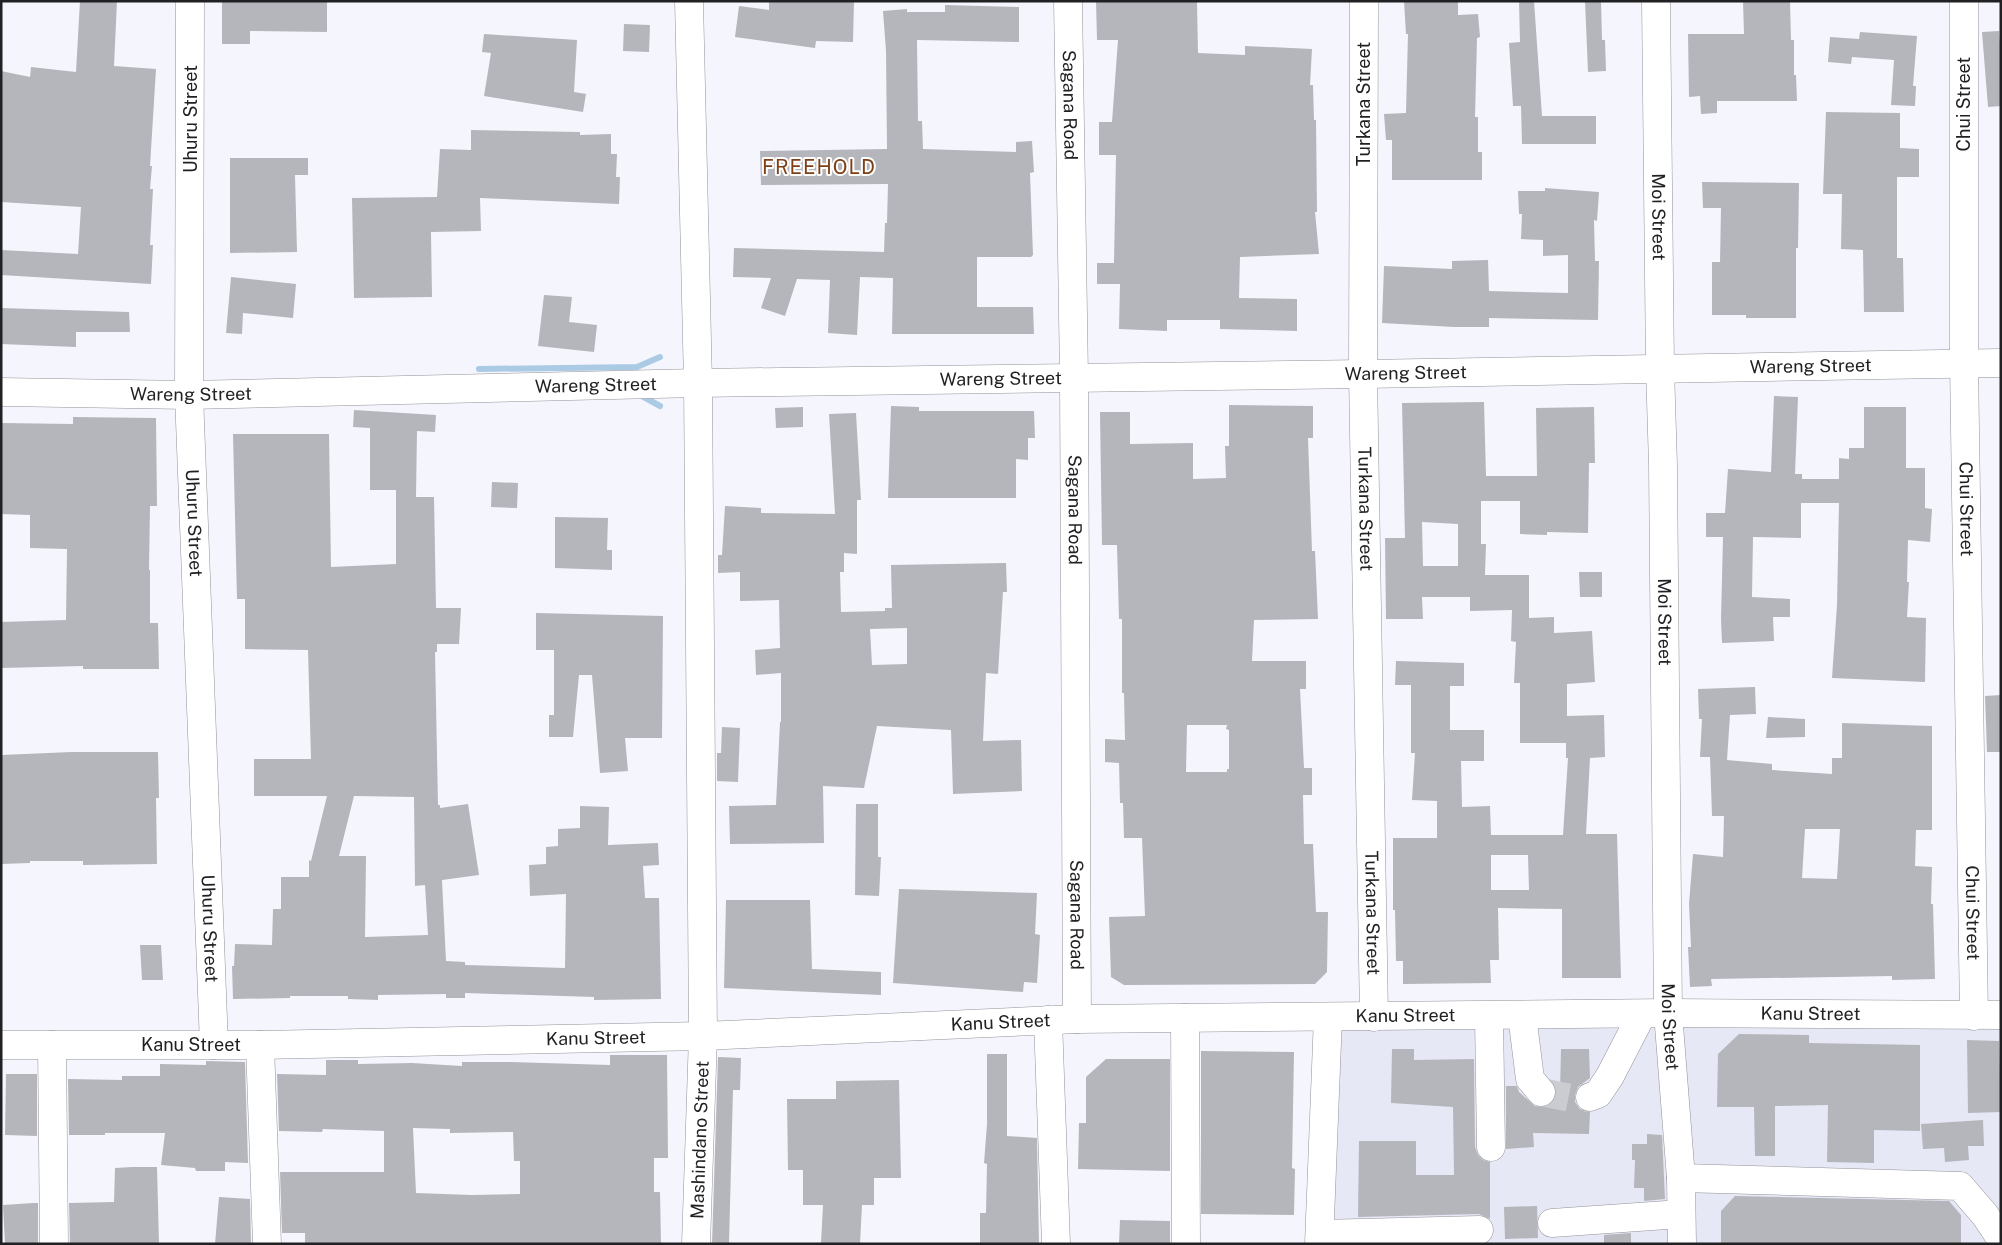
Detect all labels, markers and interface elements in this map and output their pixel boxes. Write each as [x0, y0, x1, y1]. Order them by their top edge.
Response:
street label: Turkana Street [1353, 42, 1374, 166]
street label: Sagana Road [1059, 50, 1082, 160]
street label: Chui Street [1953, 57, 1974, 151]
street label: Uhuru Street [180, 65, 201, 173]
district label: FREEHOLD [762, 155, 876, 179]
street label: Moi Street [1648, 173, 1670, 261]
street label: Wareng Street [1749, 354, 1872, 377]
street label: Wareng Street [1345, 361, 1467, 384]
street label: Wareng Street [940, 367, 1062, 390]
street label: Wareng Street [535, 373, 657, 397]
street label: Wareng Street [130, 383, 252, 405]
street label: Turkana Street [1354, 447, 1377, 571]
street label: Sagana Road [1064, 455, 1086, 565]
street label: Chui Street [1955, 461, 1978, 557]
street label: Uhuru Street [182, 468, 207, 577]
street label: Moi Street [1654, 578, 1676, 666]
street label: Turkana Street [1361, 850, 1384, 975]
street label: Sagana Road [1066, 860, 1088, 970]
street label: Chui Street [1962, 865, 1984, 961]
street label: Uhuru Street [197, 874, 223, 983]
street label: Moi Street [1658, 983, 1683, 1071]
street label: Kanu Street [1760, 1003, 1861, 1024]
street label: Kanu Street [1355, 1004, 1456, 1026]
street label: Kanu Street [950, 1009, 1051, 1035]
street label: Kanu Street [546, 1026, 646, 1049]
street label: Kanu Street [141, 1034, 241, 1055]
street label: Mashindano Street [686, 1061, 713, 1219]

